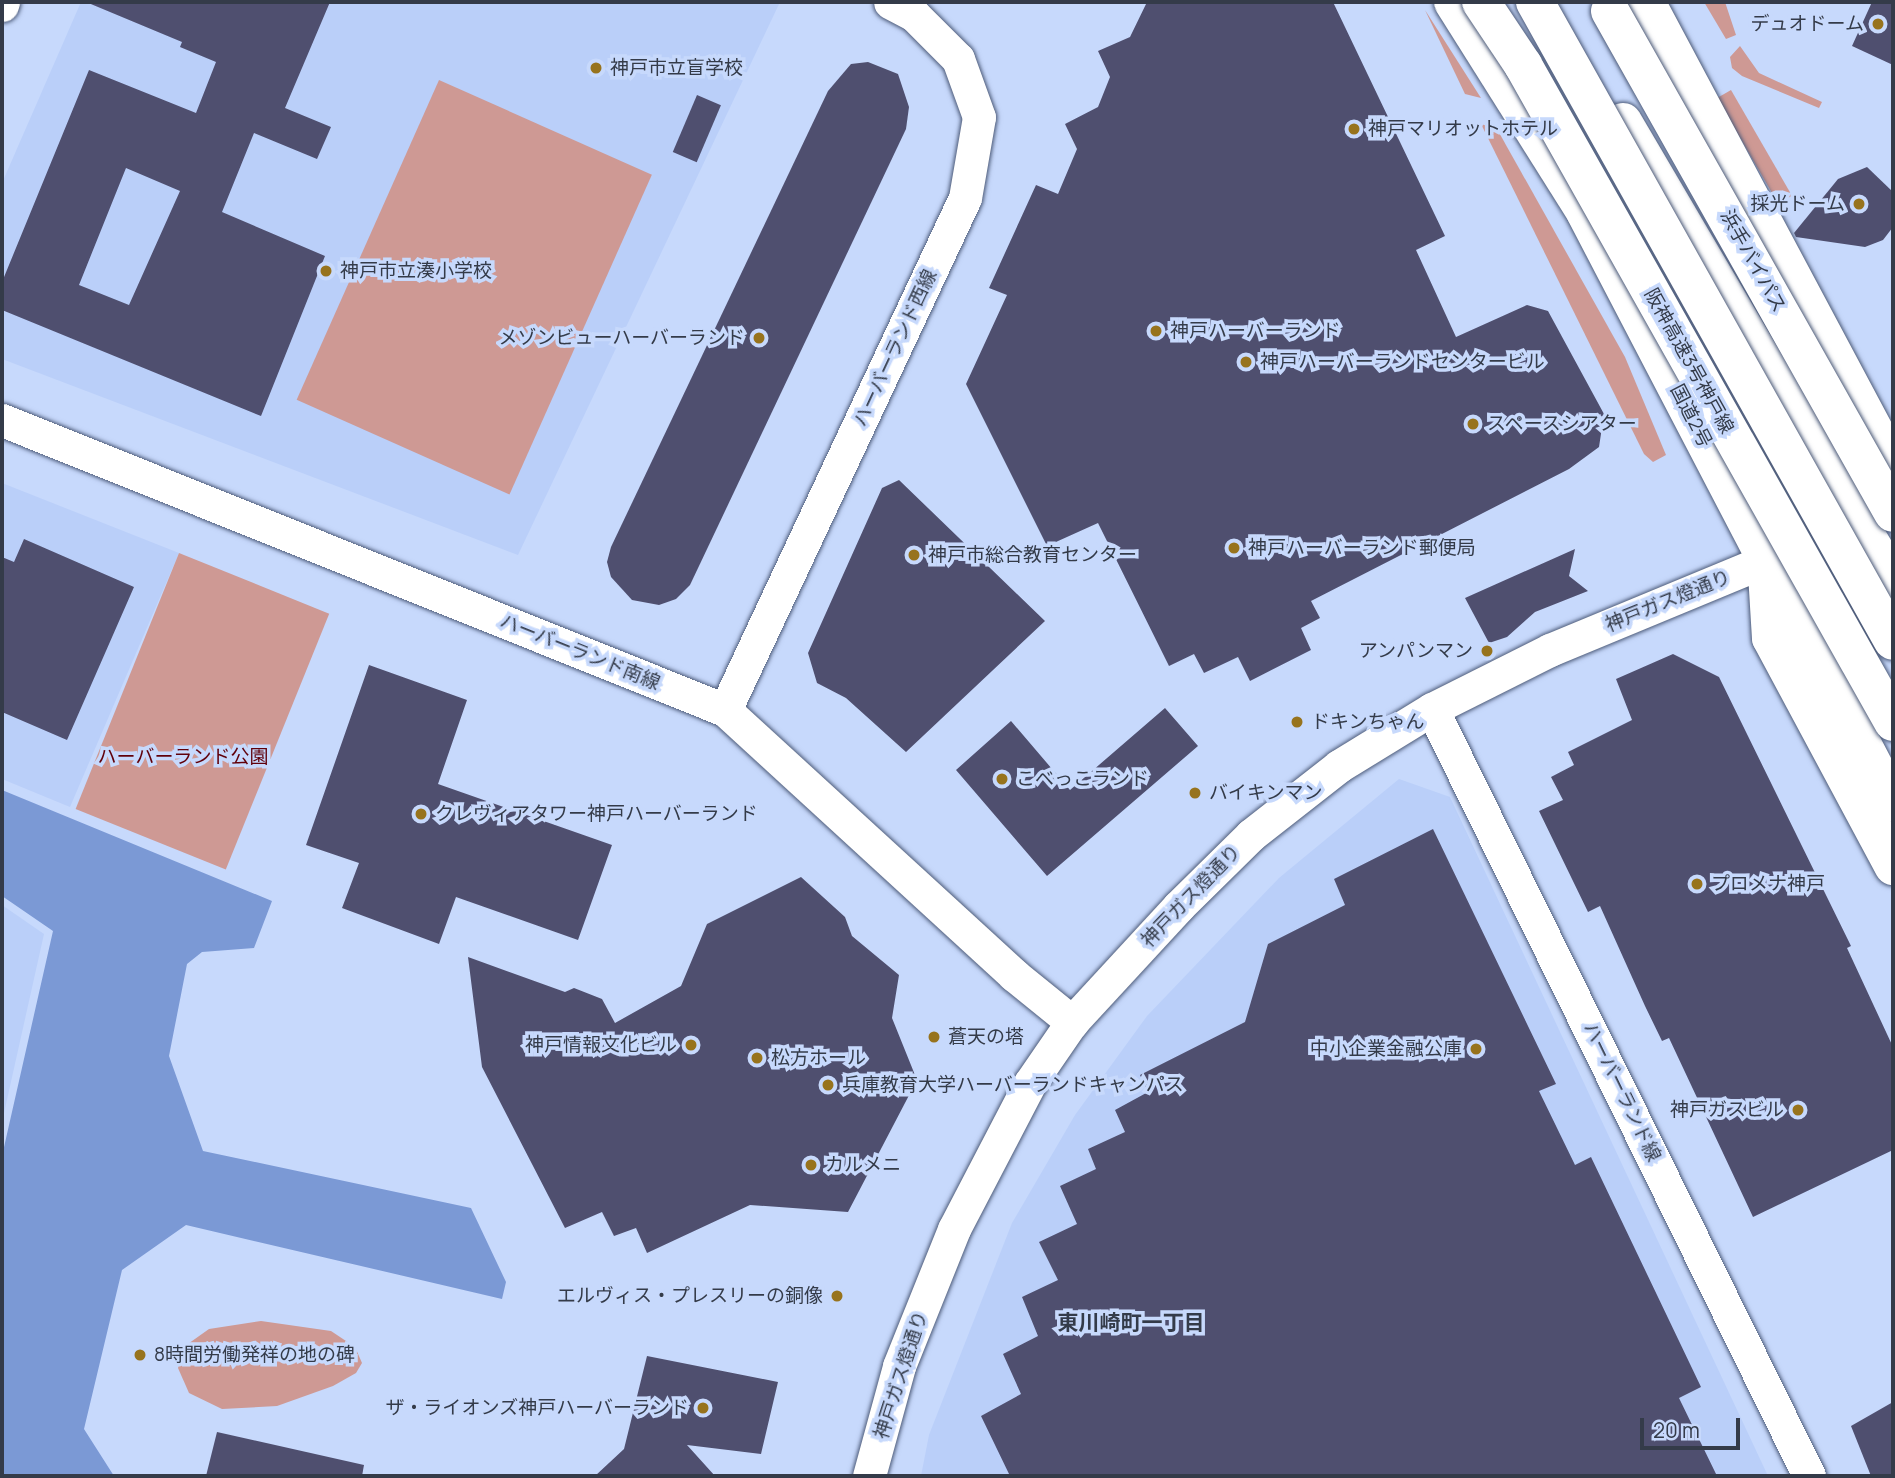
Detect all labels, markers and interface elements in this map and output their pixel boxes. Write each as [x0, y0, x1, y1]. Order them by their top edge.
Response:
place label: デュオドーム [1750, 13, 1864, 35]
marker: デュオドーム [1870, 16, 1886, 32]
place label: 神戸市立盲学校 [610, 57, 743, 79]
marker: 神戸市立盲学校 [588, 60, 604, 76]
place label: 神戸マリオットホテル [1368, 118, 1558, 140]
marker: 神戸マリオットホテル [1346, 121, 1362, 137]
place label: 採光ドーム [1750, 193, 1845, 215]
marker: 採光ドーム [1851, 196, 1867, 212]
street label: 浜手バイパス [1715, 206, 1791, 316]
place label: 神戸市立湊小学校 [340, 260, 492, 282]
marker: 神戸市立湊小学校 [318, 263, 334, 279]
street label: ハーバーランド西線 [849, 266, 941, 430]
street label: 阪神高速3号神戸線 [1640, 284, 1738, 438]
place label: 神戸ハーバーランド [1170, 320, 1341, 342]
marker: 神戸ハーバーランド [1148, 323, 1164, 339]
place label: メゾンビューハーバーランド [498, 327, 745, 349]
marker: メゾンビューハーバーランド [751, 330, 767, 346]
place label: 神戸ハーバーランドセンタービル [1260, 351, 1545, 373]
marker: 神戸ハーバーランドセンタービル [1238, 354, 1254, 370]
street label: 国道2号 [1665, 381, 1717, 451]
place label: スペースシアター [1487, 413, 1639, 435]
marker: スペースシアター [1465, 416, 1481, 432]
place label: 神戸ハーバーランド郵便局 [1248, 537, 1476, 559]
marker: 神戸ハーバーランド郵便局 [1226, 540, 1242, 556]
place label: 神戸市総合教育センター [928, 544, 1137, 566]
marker: 神戸市総合教育センター [906, 547, 922, 563]
street label: 神戸ガス燈通り [1602, 566, 1734, 636]
street label: ハーバーランド南線 [496, 609, 664, 695]
place label: アンパンマン [1359, 640, 1473, 662]
marker: アンパンマン [1479, 643, 1495, 659]
place label: ドキンちゃん [1311, 711, 1425, 733]
marker: ドキンちゃん [1289, 714, 1305, 730]
park label: ハーバーランド公園 [98, 746, 268, 768]
place label: こべっこランド [1016, 768, 1149, 790]
marker: こべっこランド [994, 771, 1010, 787]
place label: バイキンマン [1209, 782, 1323, 804]
marker: バイキンマン [1187, 785, 1203, 801]
place label: クレヴィアタワー神戸ハーバーランド [435, 803, 758, 825]
marker: クレヴィアタワー神戸ハーバーランド [413, 806, 429, 822]
street label: 神戸ガス燈通り [1137, 840, 1245, 952]
place label: プロメナ神戸 [1711, 873, 1825, 895]
marker: プロメナ神戸 [1689, 876, 1705, 892]
street label: ハーバーランド線 [1578, 1019, 1666, 1165]
place label: 蒼天の塔 [948, 1026, 1024, 1048]
marker: 蒼天の塔 [926, 1029, 942, 1045]
place label: 神戸情報文化ビル [525, 1034, 677, 1056]
marker: 神戸情報文化ビル [683, 1037, 699, 1053]
place label: 中小企業金融公庫 [1310, 1038, 1462, 1060]
marker: 中小企業金融公庫 [1468, 1041, 1484, 1057]
place label: 松方ホール [771, 1047, 866, 1069]
marker: 松方ホール [749, 1050, 765, 1066]
place label: 兵庫教育大学ハーバーランドキャンパス [842, 1074, 1184, 1096]
marker: 兵庫教育大学ハーバーランドキャンパス [820, 1077, 836, 1093]
place label: 神戸ガスビル [1670, 1099, 1784, 1121]
marker: 神戸ガスビル [1790, 1102, 1806, 1118]
place label: カルメニ [825, 1154, 901, 1176]
marker: カルメニ [803, 1157, 819, 1173]
place label: エルヴィス・プレスリーの銅像 [557, 1285, 823, 1307]
marker: エルヴィス・プレスリーの銅像 [829, 1288, 845, 1304]
street label: 神戸ガス燈通り [870, 1308, 932, 1442]
district label: 東川崎町一丁目 [1058, 1309, 1204, 1335]
place label: 8時間労働発祥の地の碑 [154, 1344, 355, 1366]
marker: 8時間労働発祥の地の碑 [132, 1347, 148, 1363]
place label: ザ・ライオンズ神戸ハーバーランド [385, 1397, 689, 1419]
marker: ザ・ライオンズ神戸ハーバーランド [695, 1400, 711, 1416]
scale bar [1643, 1404, 1743, 1448]
text: 20 m [1653, 1416, 1700, 1444]

